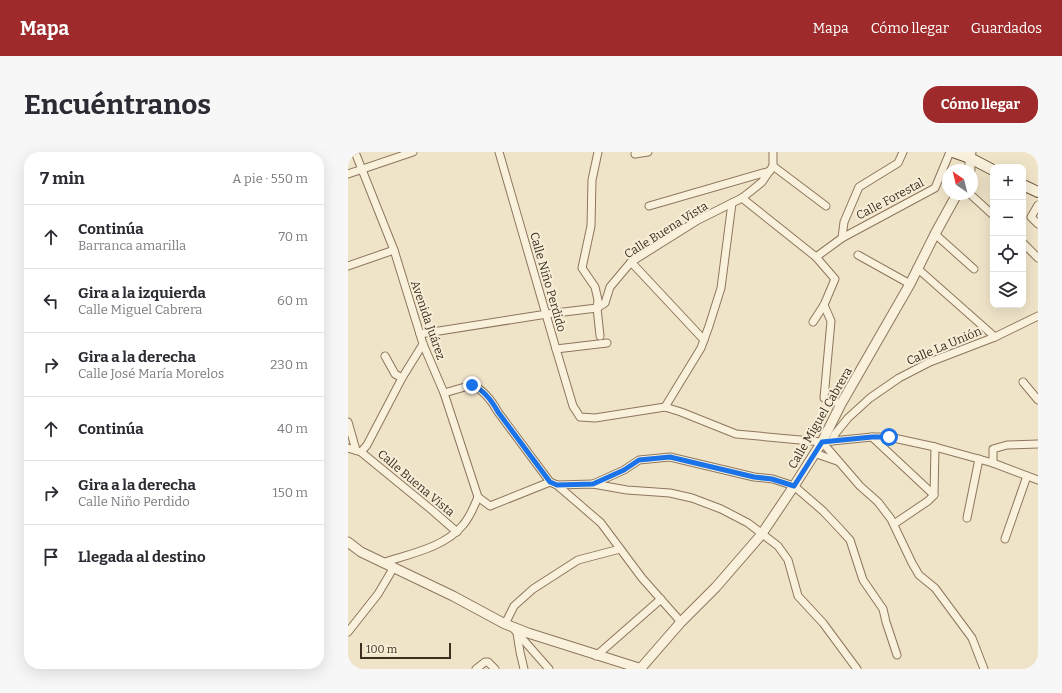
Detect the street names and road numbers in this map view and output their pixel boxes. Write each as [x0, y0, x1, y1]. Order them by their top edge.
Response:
street label: Calle Forestal [854, 175, 927, 223]
street label: Calle Buena Vista [622, 198, 711, 261]
street label: Calle Niño Perdido [527, 230, 569, 334]
street label: Avenida Juárez [408, 279, 448, 362]
street label: Calle La Unión [904, 324, 984, 368]
street label: Calle Miguel Cabrera [785, 364, 855, 471]
street label: Calle Buena Vista [375, 447, 458, 519]

